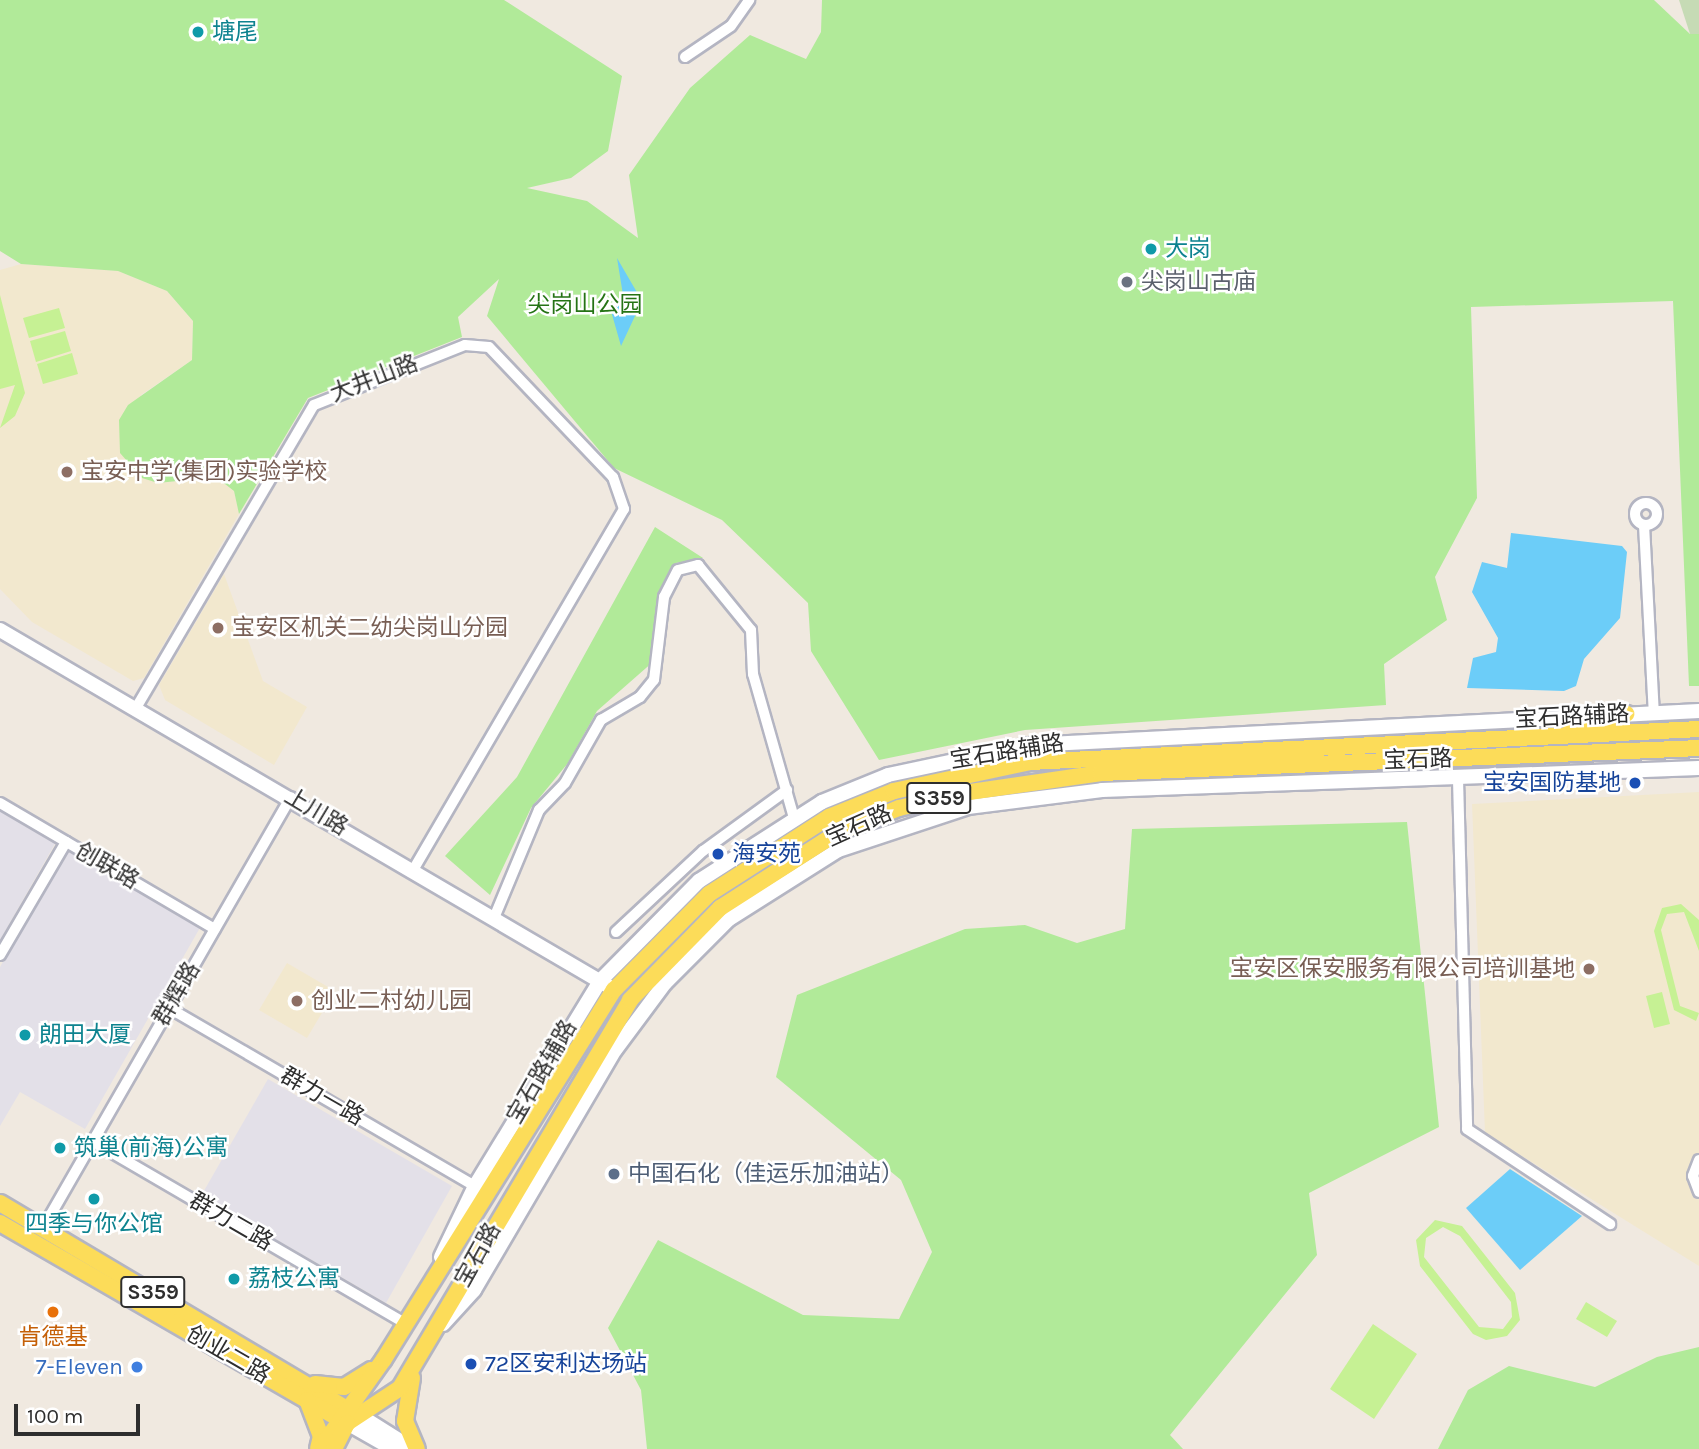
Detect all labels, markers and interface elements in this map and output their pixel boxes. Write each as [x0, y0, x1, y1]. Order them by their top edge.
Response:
place label: 塘尾 [212, 18, 258, 46]
marker: 塘尾 [190, 24, 206, 40]
place label: 大岗 [1165, 235, 1211, 263]
marker: 大岗 [1143, 241, 1159, 257]
place label: 尖岗山古庙 [1141, 268, 1256, 296]
marker: 尖岗山古庙 [1119, 274, 1135, 290]
park label: 尖岗山公园 [528, 291, 642, 319]
street label: 大井山路 [326, 350, 422, 408]
place label: 宝安中学(集团)实验学校 [81, 458, 327, 486]
marker: 宝安中学(集团)实验学校 [59, 464, 75, 480]
place label: 宝安区机关二幼尖岗山分园 [232, 614, 508, 642]
marker: 宝安区机关二幼尖岗山分园 [210, 620, 226, 636]
street label: 宝石路辅路 [1514, 700, 1630, 734]
street label: 宝石路辅路 [948, 729, 1066, 775]
street label: 宝石路 [1383, 745, 1453, 775]
place label: 宝安国防基地 [1483, 769, 1621, 797]
marker: 宝安国防基地 [1627, 775, 1643, 791]
road number: S359 [906, 780, 972, 816]
street label: 上川路 [279, 782, 353, 842]
street label: 宝石路 [822, 799, 896, 853]
street label: 创联路 [70, 837, 144, 895]
place label: 海安苑 [732, 840, 801, 868]
marker: 海安苑 [710, 846, 726, 862]
place label: 宝安区保安服务有限公司培训基地 [1230, 955, 1575, 983]
street label: 群辉路 [148, 957, 206, 1031]
marker: 宝安区保安服务有限公司培训基地 [1581, 961, 1597, 977]
place label: 创业二村幼儿园 [311, 987, 472, 1015]
marker: 创业二村幼儿园 [289, 993, 305, 1009]
street label: 宝石路辅路 [501, 1015, 583, 1129]
place label: 朗田大厦 [39, 1021, 131, 1049]
marker: 朗田大厦 [17, 1027, 33, 1043]
street label: 群力一路 [275, 1062, 369, 1132]
place label: 筑巢(前海)公寓 [74, 1134, 228, 1162]
marker: 筑巢(前海)公寓 [52, 1140, 68, 1156]
place label: 中国石化（佳运乐加油站） [628, 1160, 904, 1188]
marker: 中国石化（佳运乐加油站） [606, 1166, 622, 1182]
street label: 群力二路 [184, 1187, 278, 1257]
marker: 四季与你公馆 [86, 1191, 102, 1207]
place label: 四季与你公馆 [25, 1210, 163, 1238]
street label: 宝石路 [449, 1218, 507, 1292]
place label: 荔枝公寓 [248, 1265, 340, 1293]
marker: 荔枝公寓 [226, 1271, 242, 1287]
road number: S359 [120, 1274, 186, 1310]
marker: 肯德基 [45, 1304, 61, 1320]
street label: 创业二路 [181, 1320, 275, 1390]
place label: 肯德基 [19, 1323, 87, 1351]
place label: 72区安利达场站 [485, 1350, 647, 1378]
place label: 7-Eleven [36, 1353, 123, 1381]
marker: 72区安利达场站 [463, 1356, 479, 1372]
marker: 7-Eleven [129, 1359, 145, 1375]
scale bar [18, 1390, 144, 1434]
text: 100 m [27, 1404, 84, 1428]

